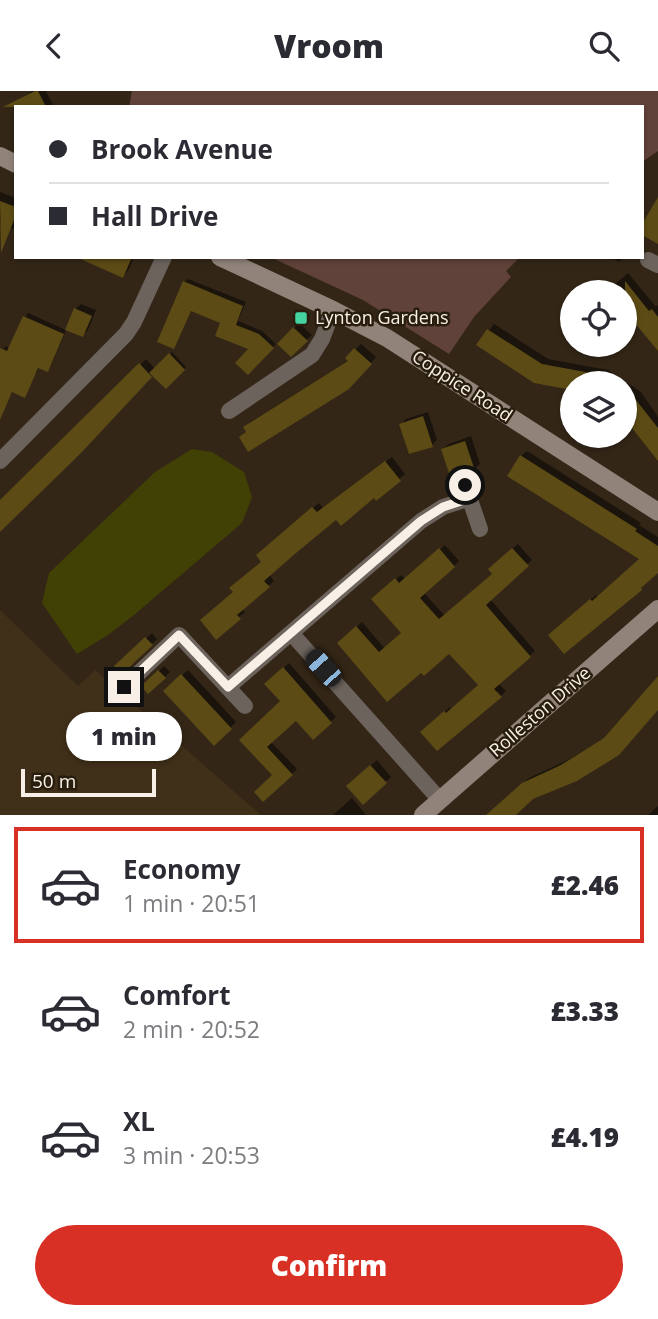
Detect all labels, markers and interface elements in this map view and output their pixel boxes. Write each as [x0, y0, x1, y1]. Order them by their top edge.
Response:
text: Vroom [274, 24, 384, 67]
icon: back [35, 27, 73, 65]
icon: search [585, 27, 623, 65]
text: Brook Avenue [91, 131, 273, 167]
text: Hall Drive [91, 198, 218, 234]
map controls [560, 280, 637, 448]
button: locate [560, 280, 637, 357]
place label: Lynton Gardens [315, 305, 449, 329]
marker: Lynton Gardens [293, 310, 309, 326]
street label: Coppice Road [408, 344, 517, 427]
button: layers [560, 371, 637, 448]
route start [449, 469, 481, 501]
car [302, 645, 345, 691]
street label: Rolleston Drive [484, 661, 595, 762]
route end [108, 671, 140, 703]
callout: 1 min [66, 711, 182, 761]
text: 1 min [91, 720, 157, 752]
scale bar [21, 766, 156, 798]
text: 50 m [32, 768, 76, 794]
text: Economy [123, 851, 241, 887]
icon: car [39, 854, 102, 917]
text: £2.46 [551, 867, 619, 903]
text: 1 min · 20:51 [123, 887, 260, 919]
text: Comfort [123, 977, 230, 1013]
icon: car [39, 980, 102, 1043]
text: £3.33 [551, 993, 619, 1029]
text: 2 min · 20:52 [123, 1013, 260, 1045]
text: XL [123, 1103, 155, 1139]
icon: car [39, 1106, 102, 1169]
text: £4.19 [551, 1119, 619, 1155]
text: 3 min · 20:53 [123, 1139, 260, 1171]
button: Confirm [35, 1225, 623, 1305]

